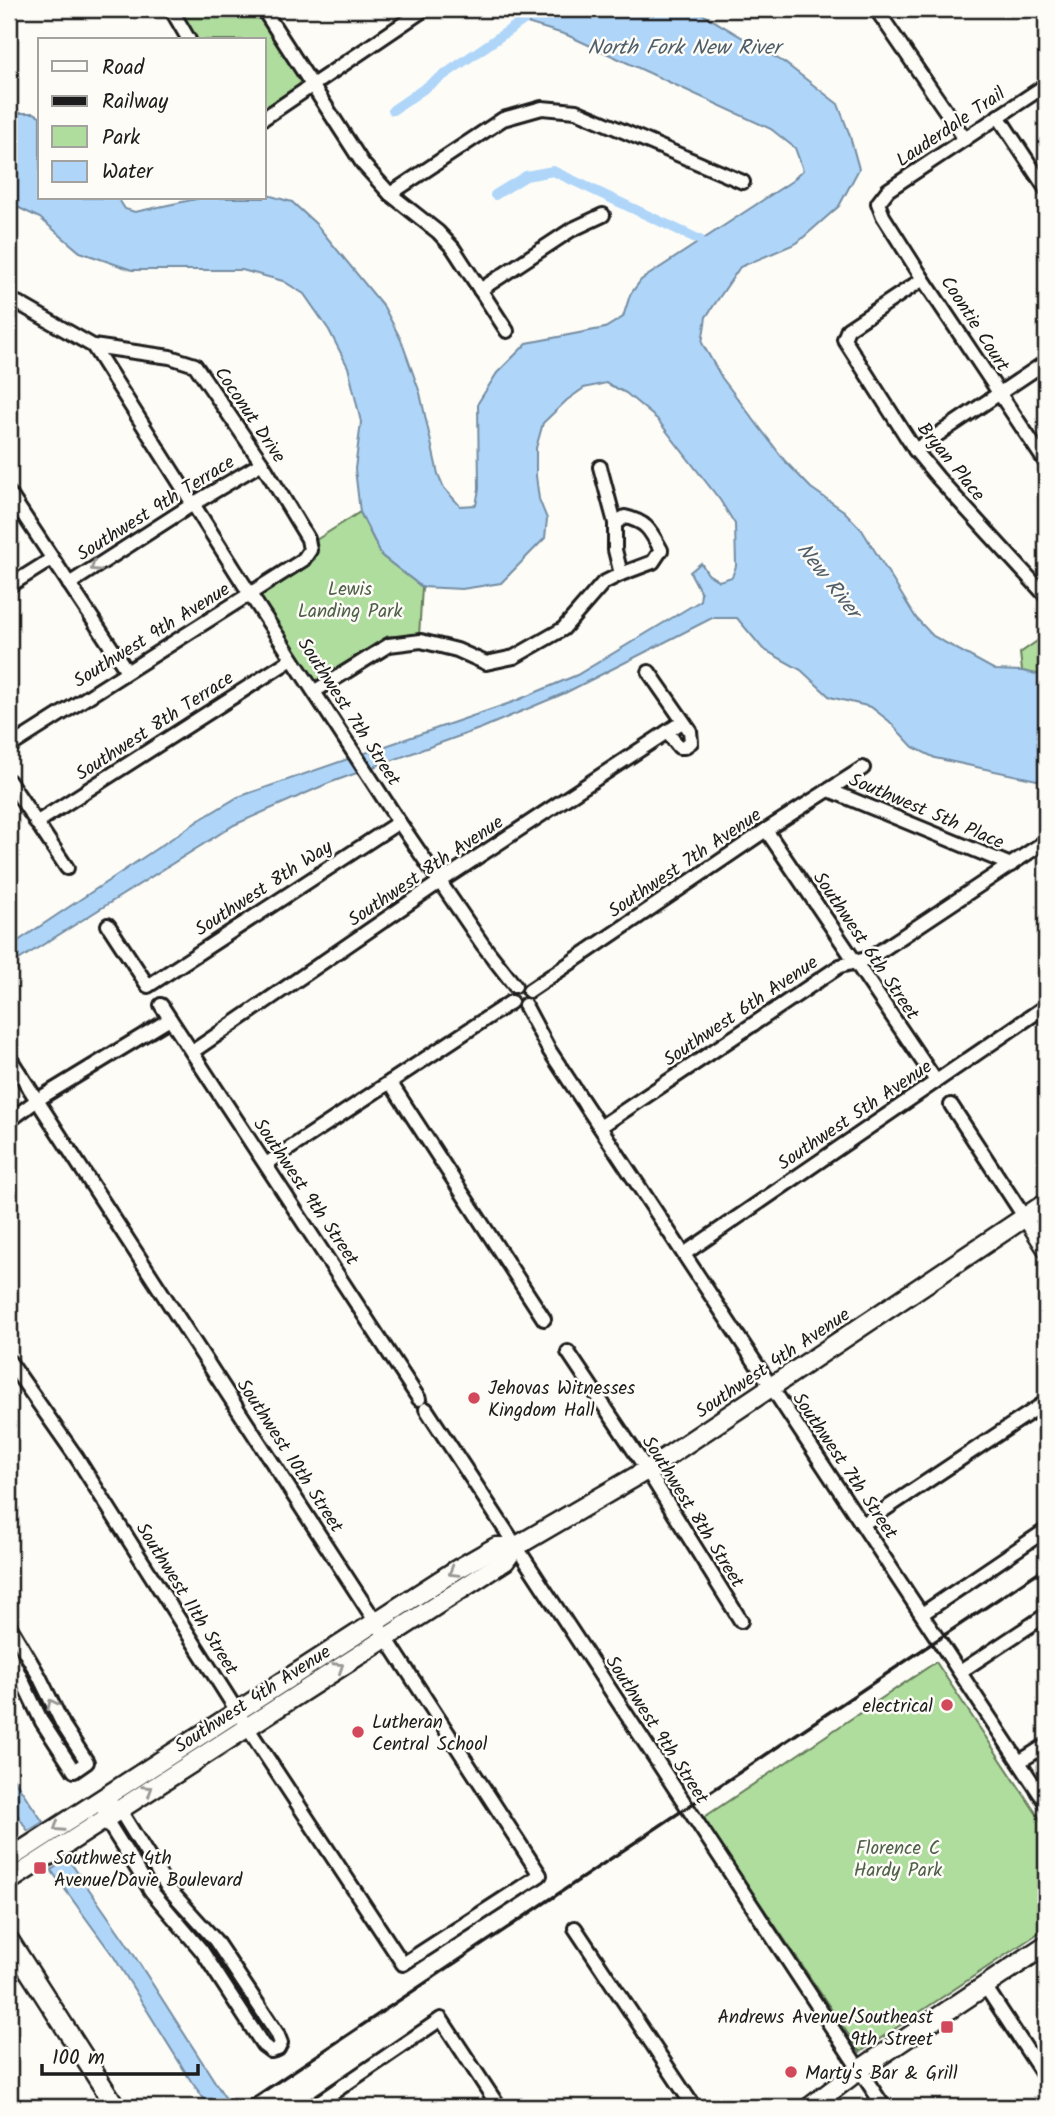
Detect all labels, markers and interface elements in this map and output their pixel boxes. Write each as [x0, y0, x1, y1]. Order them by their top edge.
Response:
water label: North Fork New River [588, 32, 785, 65]
legend [38, 38, 266, 200]
text: Road [102, 52, 145, 85]
street label: Lauderdale Trail [890, 80, 1012, 175]
text: Railway [102, 86, 168, 119]
text: Park [102, 122, 140, 155]
text: Water [102, 156, 154, 189]
street label: Coontie Court [932, 270, 1017, 379]
street label: Coconut Drive [206, 361, 293, 470]
street label: Bryan Place [909, 416, 992, 509]
street label: Southwest 9th Terrace [71, 448, 241, 569]
water label: New River [787, 536, 871, 629]
one-way arrow [90, 559, 103, 572]
street label: Southwest 9th Avenue [68, 575, 237, 696]
park label: Lewis Landing Park [298, 575, 402, 627]
street label: Southwest 7th Street [289, 632, 408, 793]
street label: Southwest 8th Terrace [70, 664, 241, 789]
street label: Southwest 5th Place [844, 766, 1009, 858]
street label: Southwest 7th Avenue [602, 801, 768, 926]
street label: Southwest 8th Avenue [342, 808, 510, 935]
street label: Southwest 8th Way [189, 832, 340, 945]
street label: Southwest 6th Street [804, 866, 927, 1027]
street label: Southwest 6th Avenue [658, 948, 825, 1075]
street label: Southwest 5th Avenue [772, 1052, 939, 1179]
street label: Southwest 9th Street [245, 1112, 366, 1272]
street label: Southwest 4th Avenue [690, 1300, 857, 1427]
street label: Southwest 10th Street [228, 1373, 351, 1540]
place label: Jehovas Witnesses Kingdom Hall [488, 1374, 635, 1426]
street label: Southwest 7th Street [784, 1386, 905, 1546]
marker: Jehovas Witnesses Kingdom Hall [466, 1390, 482, 1406]
street label: Southwest 8th Street [633, 1430, 752, 1595]
street label: Southwest 11th Street [127, 1517, 246, 1682]
one-way arrow [448, 1564, 461, 1577]
street label: Southwest 4th Avenue [169, 1637, 338, 1762]
street label: Southwest 9th Street [597, 1650, 716, 1811]
one-way arrow [331, 1662, 344, 1675]
place label: electrical [863, 1692, 933, 1722]
marker: electrical [939, 1697, 955, 1713]
one-way arrow [47, 1699, 61, 1711]
place label: Lutheran Central School [372, 1708, 488, 1760]
marker: Lutheran Central School [350, 1724, 366, 1740]
one-way arrow [140, 1786, 153, 1799]
one-way arrow [52, 1819, 65, 1832]
park label: Florence C Hardy Park [854, 1834, 942, 1886]
place label: Southwest 4th Avenue/Davie Boulevard [54, 1844, 243, 1896]
marker: Southwest 4th Avenue/Davie Boulevard [32, 1860, 48, 1876]
place label: Andrews Avenue/Southeast 9th Street [718, 2003, 934, 2055]
marker: Andrews Avenue/Southeast 9th Street [939, 2019, 955, 2035]
scale bar [42, 2032, 198, 2076]
text: 100 m [52, 2042, 105, 2075]
place label: Marty's Bar & Grill [805, 2059, 958, 2089]
marker: Marty's Bar & Grill [783, 2064, 799, 2080]

